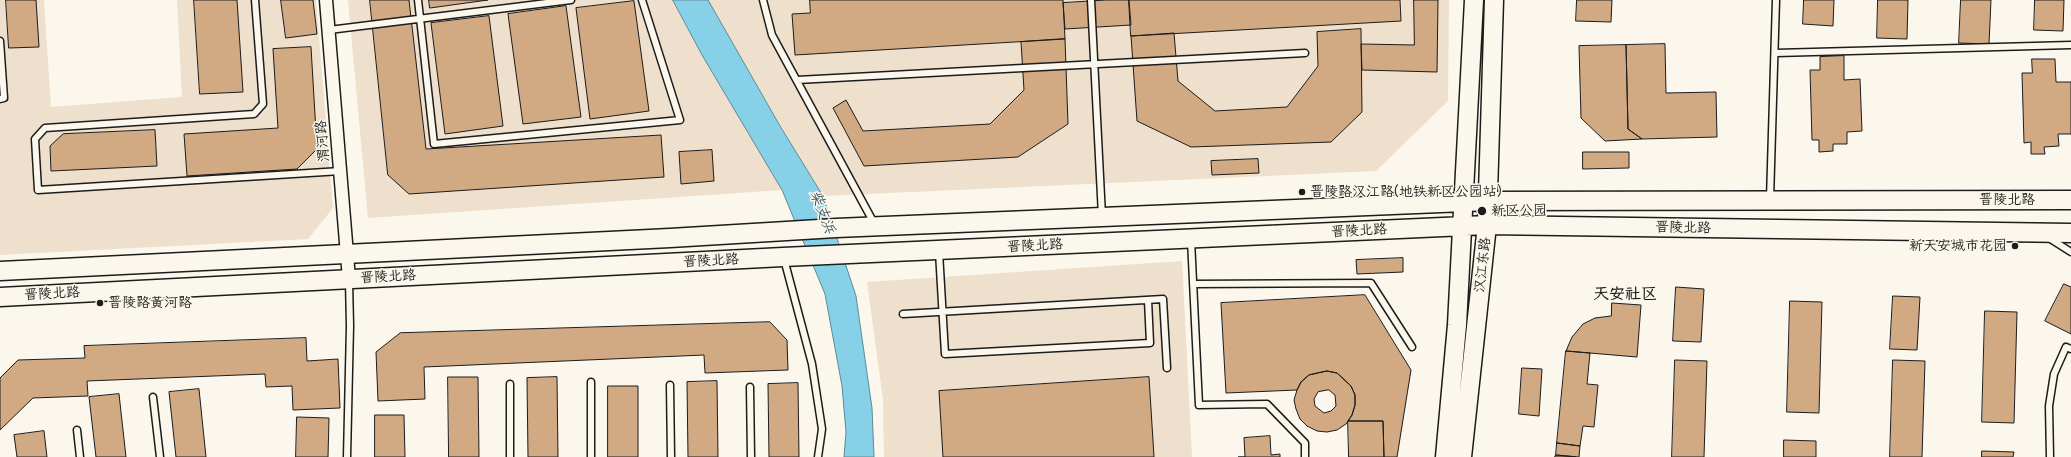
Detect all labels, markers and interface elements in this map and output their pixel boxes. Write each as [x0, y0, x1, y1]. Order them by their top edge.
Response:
street label: 渭河路 [313, 119, 333, 163]
place label: 晋陵路汉江路(地铁新区公园站) [1310, 184, 1502, 200]
marker: 晋陵路汉江路(地铁新区公园站) [1297, 187, 1307, 197]
water label: 柴支浜 [806, 188, 838, 236]
street label: 晋陵北路 [1979, 192, 2035, 208]
place label: 新区公园 [1491, 203, 1547, 219]
marker: 新区公园 [1476, 205, 1488, 217]
street label: 晋陵北路 [1655, 219, 1711, 237]
street label: 晋陵北路 [1331, 221, 1387, 241]
street label: 晋陵北路 [1007, 236, 1063, 256]
street label: 汉江东路 [1472, 236, 1494, 294]
place label: 新天安城市花园 [1909, 238, 2007, 254]
marker: 新天安城市花园 [2010, 241, 2020, 251]
street label: 晋陵北路 [683, 251, 739, 271]
street label: 晋陵北路 [360, 267, 416, 287]
street label: 晋陵北路 [24, 284, 80, 304]
district label: 天安社区 [1593, 285, 1657, 305]
place label: 晋陵路黄河路 [108, 295, 192, 311]
marker: 晋陵路黄河路 [95, 298, 105, 308]

